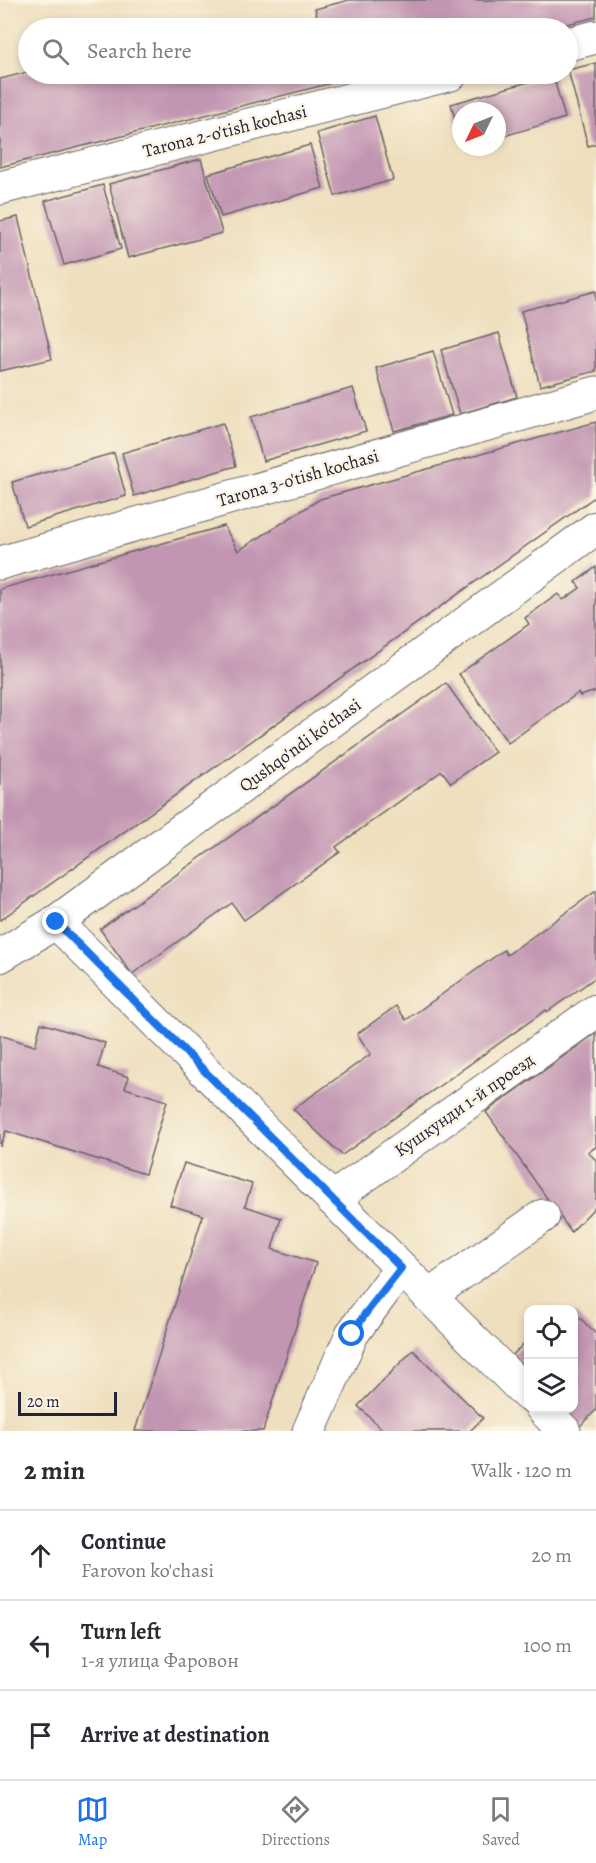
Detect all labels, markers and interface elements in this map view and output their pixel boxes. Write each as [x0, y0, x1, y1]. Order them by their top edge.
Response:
search box [18, 18, 578, 84]
icon: search [39, 35, 72, 68]
text: Search here [87, 36, 192, 66]
street label: Tarona 2-o'tish kochasi [141, 99, 309, 163]
north arrow [452, 102, 506, 156]
street label: Tarona 3-o'tish kochasi [214, 443, 382, 513]
street label: Qushqo'ndi ko'chasi [234, 693, 366, 797]
route end [42, 908, 68, 934]
street label: Кушкунди 1-й проезд [389, 1048, 539, 1162]
map controls [524, 1305, 578, 1413]
button: locate [524, 1305, 578, 1359]
route start [338, 1320, 364, 1346]
button: layers [524, 1359, 578, 1413]
scale bar [18, 1389, 117, 1416]
text: 20 m [27, 1391, 60, 1413]
text: 2 min [24, 1453, 85, 1488]
text: Walk · 120 m [471, 1457, 572, 1484]
text: Continue [81, 1527, 166, 1557]
icon: ahead [24, 1539, 57, 1572]
text: 20 m [531, 1542, 572, 1569]
text: Farovon ko'chasi [81, 1557, 214, 1584]
text: Turn left [81, 1617, 161, 1647]
icon: left [24, 1629, 57, 1662]
text: 100 m [523, 1632, 572, 1659]
text: 1-я улица Фаровон [81, 1647, 239, 1674]
icon: arrive [24, 1719, 57, 1752]
text: Arrive at destination [81, 1720, 270, 1750]
tab: Map [76, 1793, 109, 1851]
tab: Directions [261, 1793, 330, 1851]
tab: Saved [482, 1793, 520, 1851]

